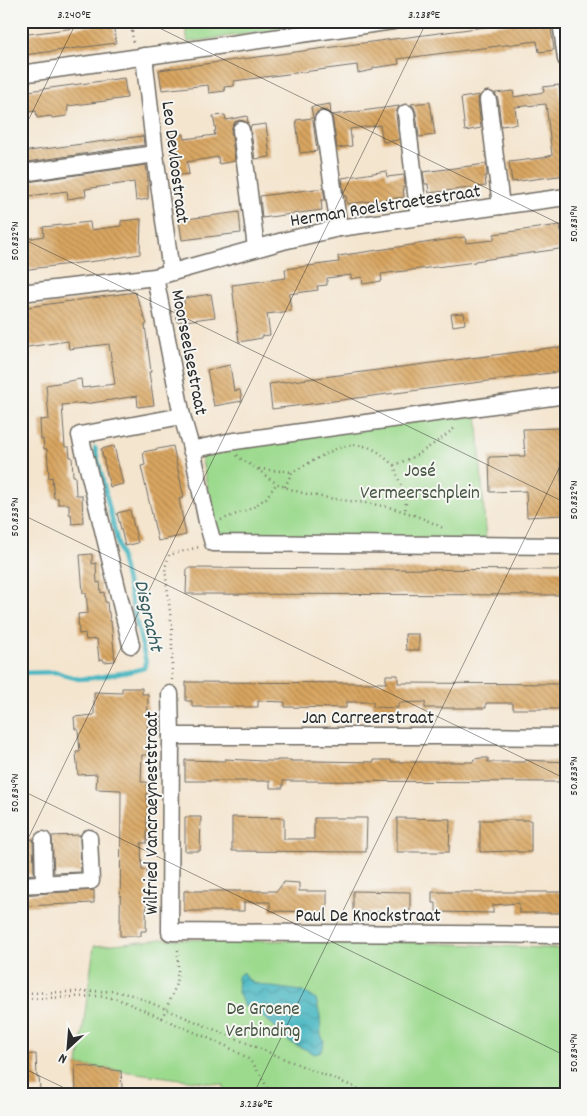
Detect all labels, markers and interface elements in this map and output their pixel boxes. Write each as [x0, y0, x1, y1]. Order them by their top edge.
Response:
text: 3.240°E [57, 7, 91, 24]
text: 3.238°E [408, 7, 441, 24]
street label: Leo Devloostraat [153, 100, 194, 225]
street label: Herman Roelstraetestraat [288, 179, 483, 236]
text: 50.831°N [566, 206, 583, 242]
text: 50.832°N [7, 221, 24, 261]
street label: Moorseelsestraat [162, 287, 213, 418]
park label: José Vermeerschplein [360, 459, 480, 508]
text: 50.832°N [566, 480, 583, 520]
text: 50.833°N [7, 497, 24, 537]
water label: Disgracht [125, 577, 169, 656]
street label: Jan Carreerstraat [302, 706, 434, 733]
street label: Wilfried Vancraeyneststraat [140, 711, 167, 915]
text: 50.833°N [566, 756, 583, 796]
text: 50.834°N [7, 773, 24, 813]
street label: Paul De Knockstraat [295, 904, 441, 931]
park label: De Groene Verbinding [226, 997, 300, 1046]
north arrow [42, 1024, 92, 1074]
text: 50.834°N [566, 1033, 583, 1073]
text: N [56, 1047, 71, 1068]
text: 3.236°E [239, 1096, 273, 1113]

